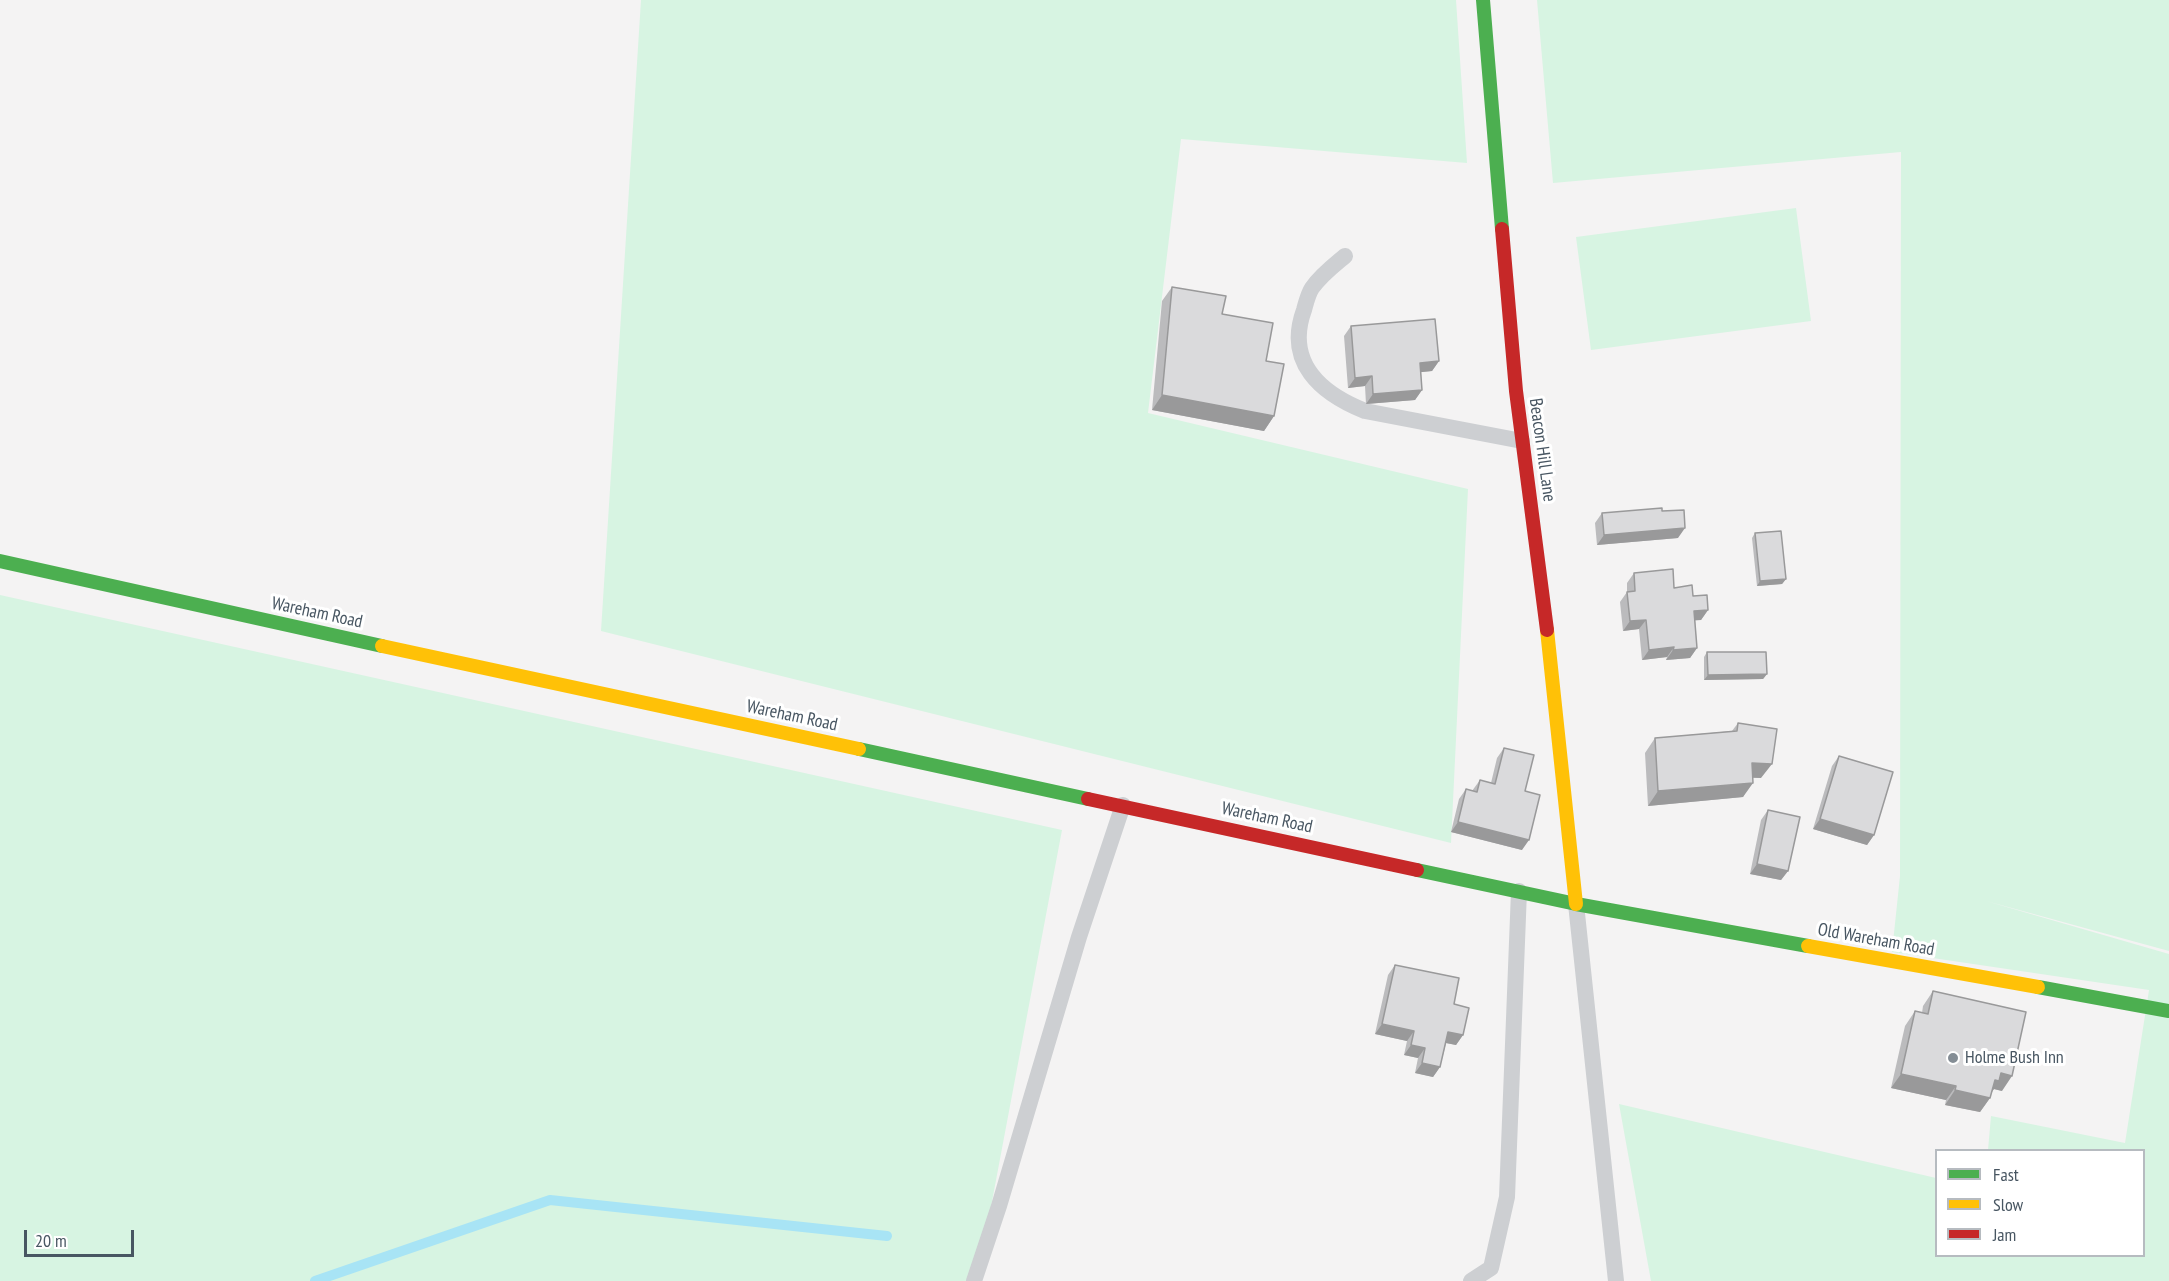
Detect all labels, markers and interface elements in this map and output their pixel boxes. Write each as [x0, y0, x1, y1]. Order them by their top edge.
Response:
street label: Beacon Hill Lane [1524, 397, 1560, 503]
street label: Wareham Road [270, 593, 364, 633]
street label: Wareham Road [745, 696, 839, 736]
street label: Wareham Road [1220, 798, 1314, 838]
street label: Old Wareham Road [1816, 919, 1936, 961]
place label: Holme Bush Inn [1965, 1047, 2064, 1069]
marker: Holme Bush Inn [1946, 1051, 1960, 1065]
legend [1935, 1149, 2145, 1257]
text: Fast [1993, 1163, 2019, 1186]
text: Slow [1993, 1193, 2023, 1216]
scale bar [27, 1218, 136, 1256]
text: Jam [1993, 1223, 2016, 1246]
text: 20 m [35, 1229, 67, 1252]

